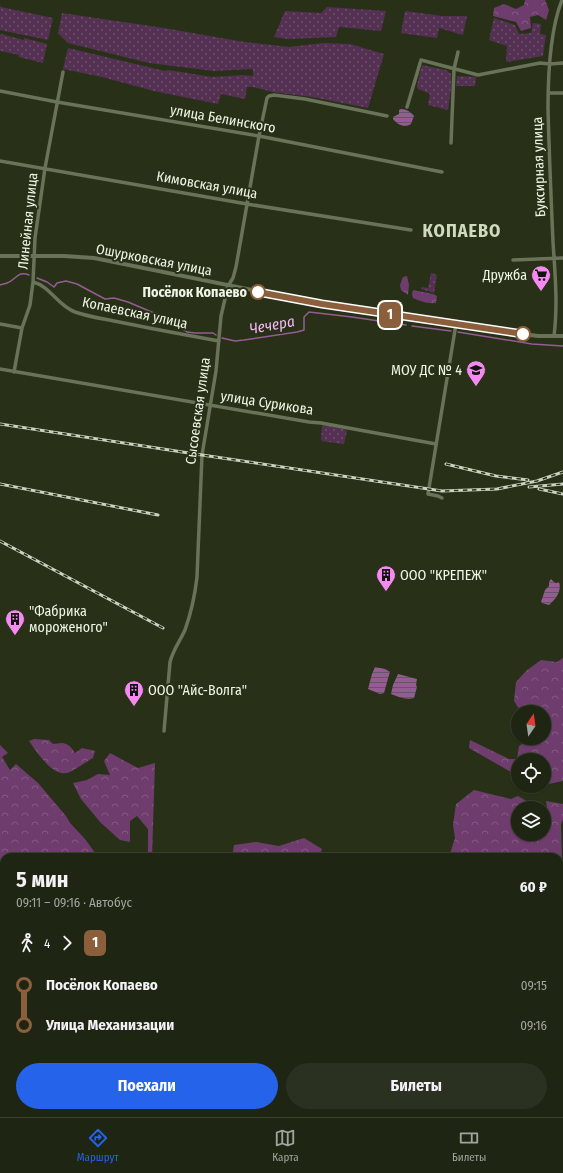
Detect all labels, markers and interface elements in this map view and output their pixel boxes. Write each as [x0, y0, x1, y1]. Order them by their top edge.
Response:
street label: улица Белинского [169, 101, 277, 137]
street label: Буксирная улица [529, 116, 549, 218]
street label: Кимовская улица [155, 168, 259, 202]
street label: Линейная улица [14, 172, 42, 270]
district label: КОПАЕВО [423, 220, 501, 242]
street label: Ошурковская улица [95, 240, 214, 280]
supermarket icon: Дружба [530, 264, 552, 292]
place label: Дружба [482, 267, 527, 284]
place label: Посёлок Копаево [143, 284, 248, 301]
marker: Посёлок Копаево [250, 284, 266, 300]
street label: Копаевская улица [81, 294, 189, 333]
line badge: 1 [377, 302, 403, 328]
text: 1 [387, 306, 393, 323]
water label: Чечера [248, 312, 296, 338]
unlabelled marker [515, 326, 531, 342]
street label: Сысоевская улица [182, 356, 214, 466]
school or university icon: МОУ ДС № 4 [465, 359, 487, 387]
place label: МОУ ДС № 4 [391, 362, 462, 379]
street label: улица Сурикова [219, 387, 315, 419]
building icon: ООО "КРЕПЕЖ" [375, 564, 397, 592]
place label: ООО "КРЕПЕЖ" [400, 567, 487, 584]
place label: "Фабрика мороженого" [29, 603, 108, 636]
building icon: "Фабрика мороженого" [4, 608, 26, 636]
building icon: ООО "Айс-Волга" [123, 679, 145, 707]
place label: ООО "Айс-Волга" [148, 682, 247, 699]
north arrow [511, 705, 551, 745]
map controls [511, 705, 551, 841]
button: locate [511, 753, 551, 793]
button: layers [511, 801, 551, 841]
text: 5 мин [16, 866, 68, 893]
text: 60 ₽ [520, 878, 547, 896]
text: 09:11 – 09:16 · Автобус [16, 895, 132, 910]
icon: walk [16, 932, 38, 954]
icon: forward [56, 932, 78, 954]
text: 1 [92, 934, 98, 951]
text: 4 [44, 936, 50, 951]
text: Посёлок Копаево [46, 976, 158, 994]
text: 09:15 [521, 978, 547, 993]
text: Улица Механизации [46, 1016, 174, 1034]
text: 09:16 [520, 1018, 547, 1033]
button: Поехали [16, 1063, 278, 1109]
button: Билеты [286, 1063, 547, 1109]
tab: Маршрут [77, 1127, 119, 1164]
tab: Карта [272, 1127, 299, 1164]
tab: Билеты [452, 1127, 486, 1164]

